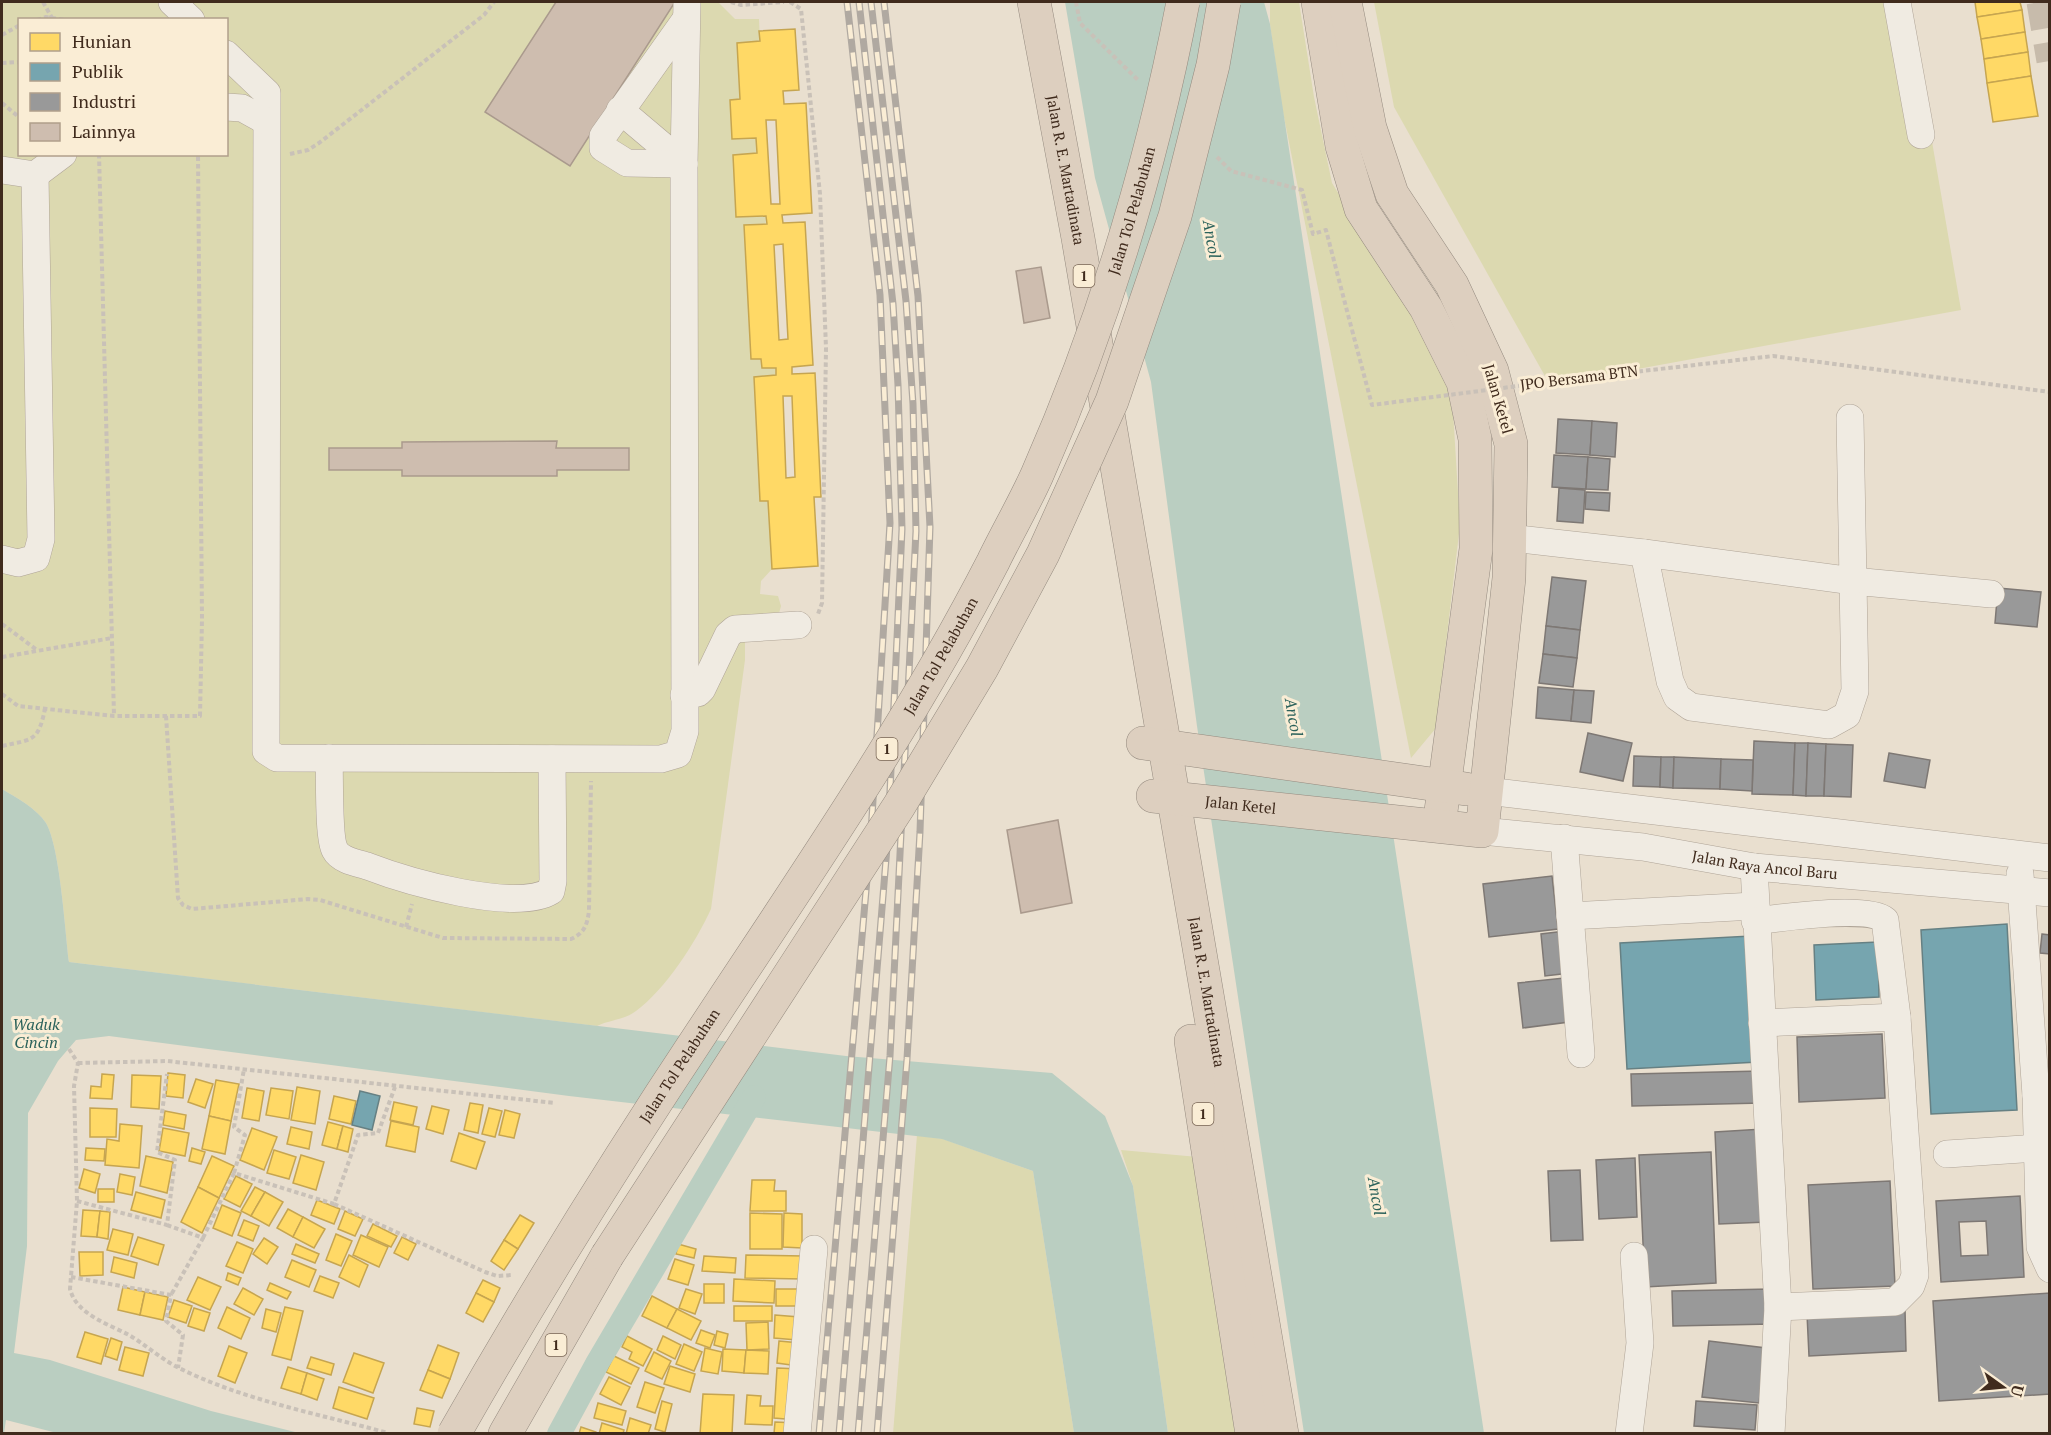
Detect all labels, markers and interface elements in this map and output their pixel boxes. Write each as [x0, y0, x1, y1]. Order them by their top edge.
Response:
legend [18, 18, 228, 156]
text: Hunian [72, 29, 132, 53]
text: Publik [72, 59, 124, 83]
text: Industri [72, 89, 136, 113]
street label: Jalan R. E. Martadinata [1043, 93, 1090, 247]
text: Lainnya [72, 119, 136, 143]
street label: Jalan Tol Pelabuhan [1103, 144, 1159, 277]
water label: Ancol [1198, 217, 1226, 261]
road number: 1 [1074, 265, 1094, 287]
street label: JPO Bersama BTN [1519, 360, 1639, 394]
street label: Jalan Ketel [1479, 362, 1518, 436]
street label: Jalan Tol Pelabuhan [899, 593, 982, 718]
water label: Ancol [1280, 695, 1308, 739]
road number: 1 [876, 738, 898, 760]
street label: Jalan Ketel [1204, 791, 1277, 818]
street label: Jalan Raya Ancol Baru [1691, 845, 1839, 883]
street label: Jalan R. E. Martadinata [1185, 915, 1230, 1069]
street label: Jalan Tol Pelabuhan [634, 1004, 724, 1126]
water label: Waduk Cincin [12, 1013, 60, 1053]
road number: 1 [1192, 1103, 1214, 1125]
water label: Ancol [1363, 1174, 1391, 1218]
road number: 1 [546, 1334, 566, 1356]
north arrow [1973, 1357, 2033, 1417]
text: U [2005, 1383, 2030, 1400]

